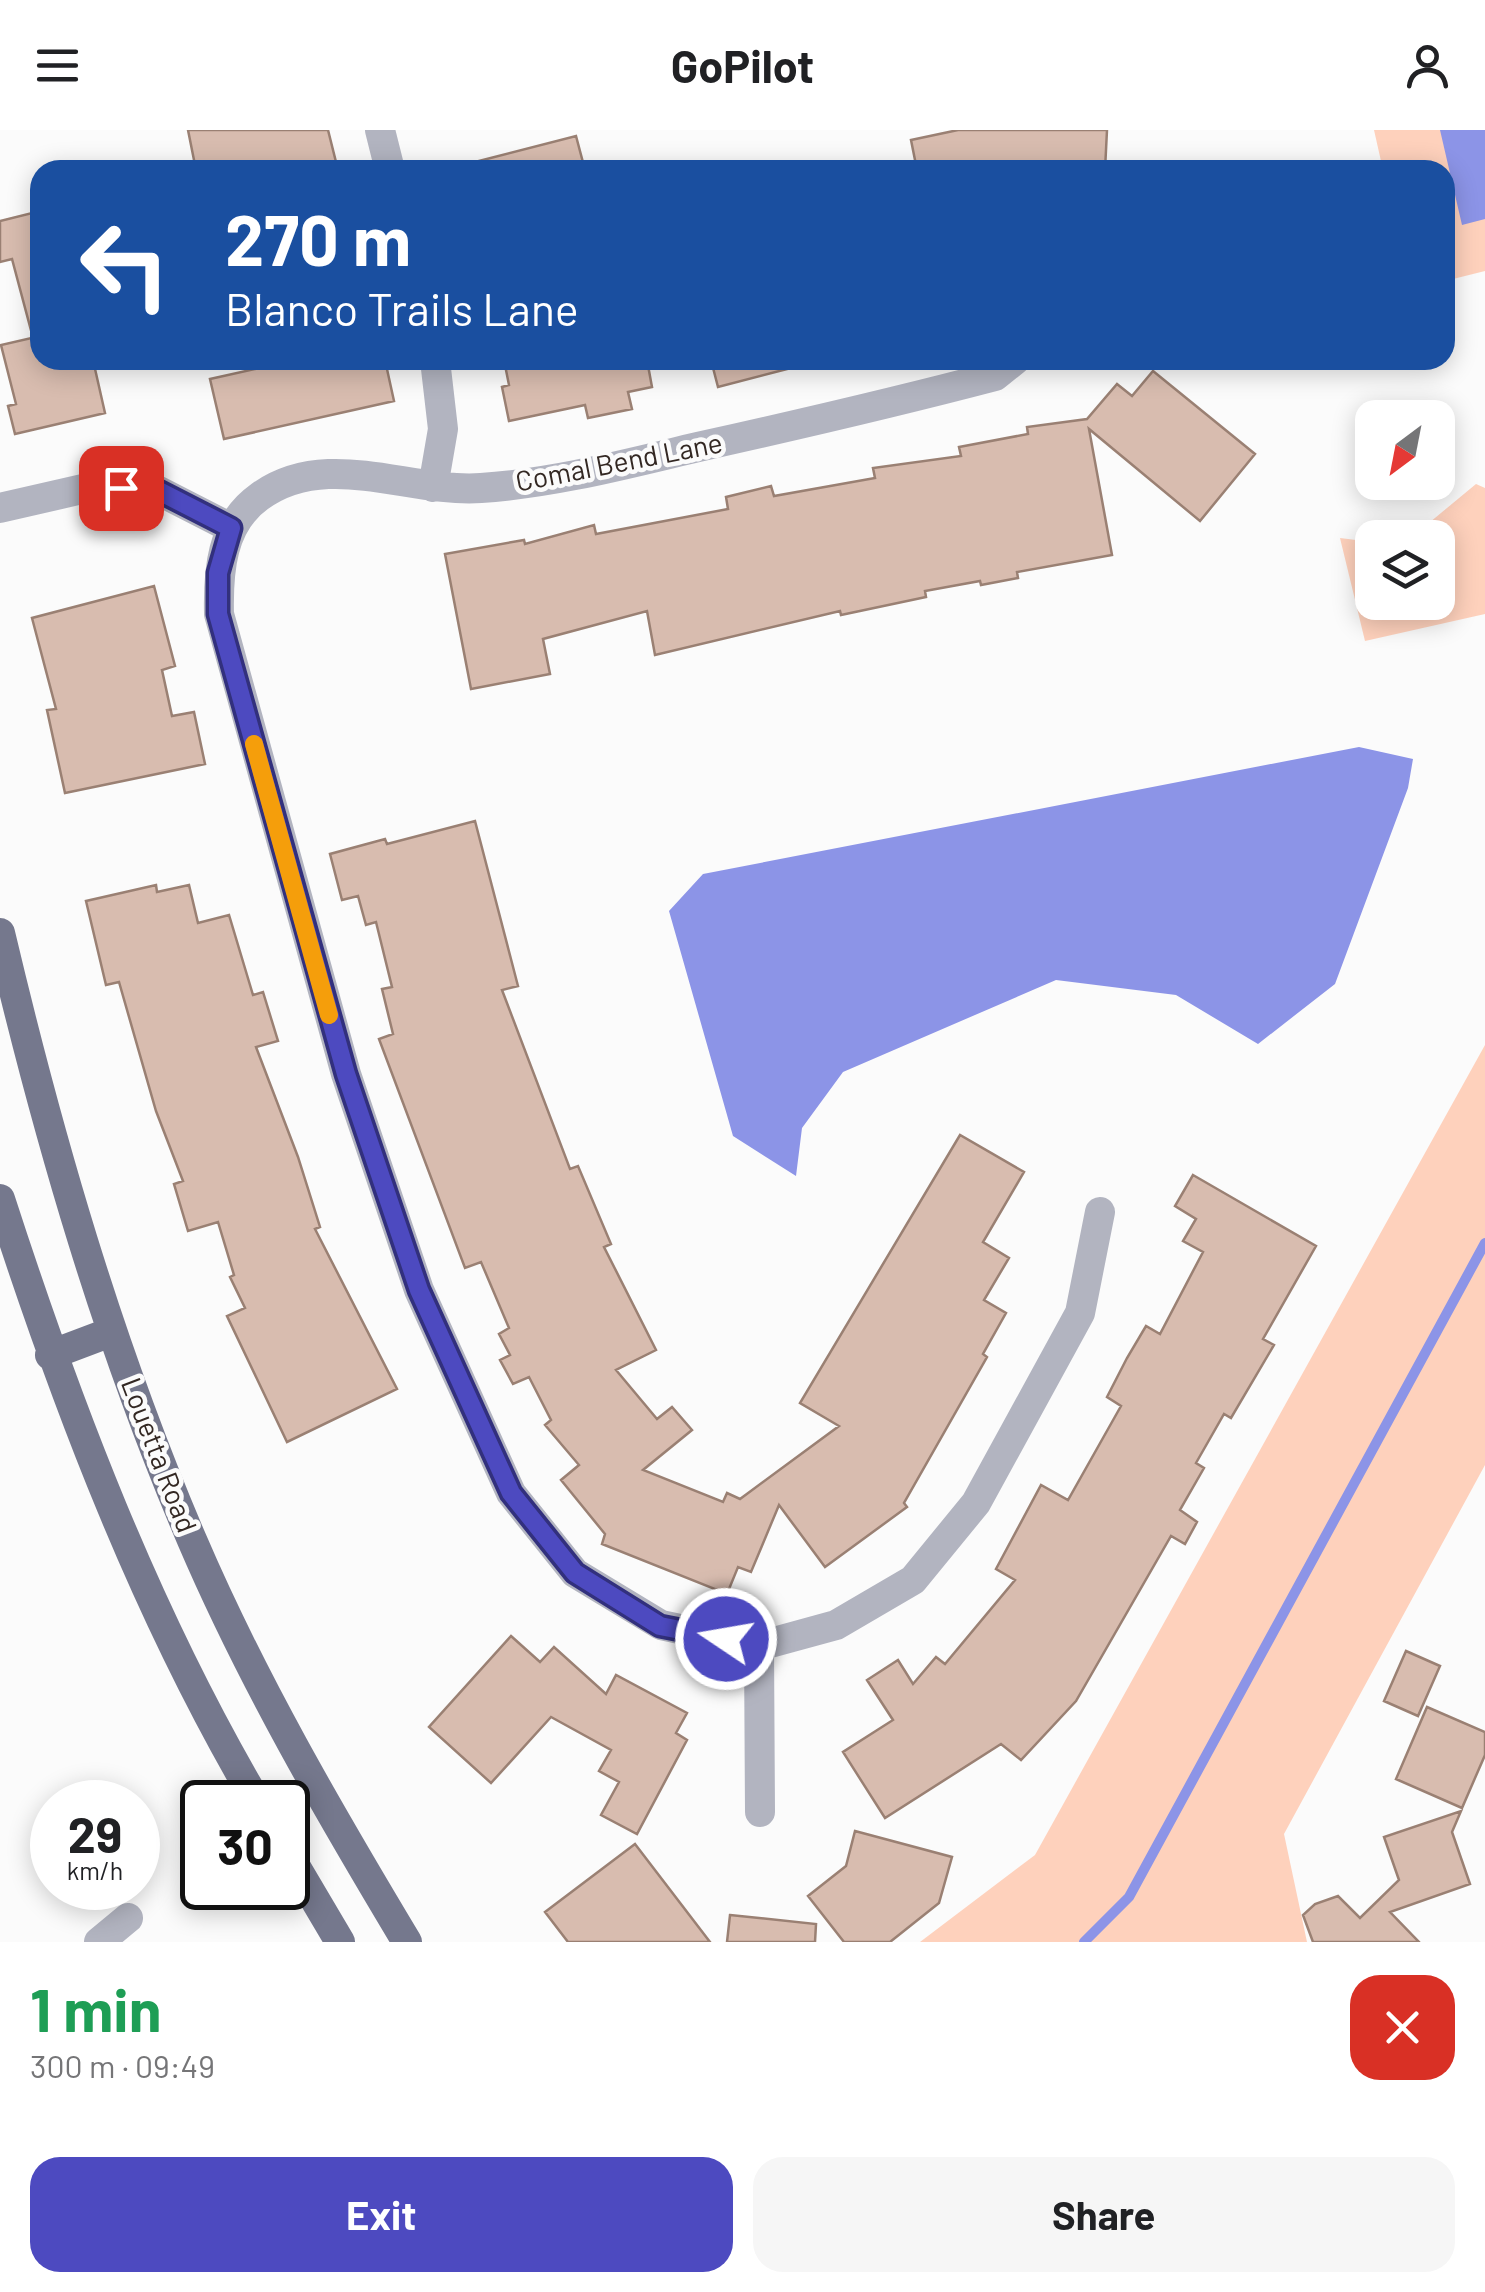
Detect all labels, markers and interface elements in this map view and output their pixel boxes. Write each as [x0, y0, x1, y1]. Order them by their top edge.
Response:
icon: menu [30, 38, 85, 93]
text: GoPilot [671, 38, 814, 92]
icon: person [1400, 38, 1455, 93]
text: 270 m [225, 196, 411, 280]
icon: left [60, 200, 190, 330]
text: Blanco Trails Lane [225, 281, 579, 335]
north arrow [1355, 400, 1455, 500]
map controls [1355, 400, 1455, 620]
street label: Comal Bend Lane [512, 424, 725, 498]
pin [79, 446, 164, 531]
icon: arrive [94, 461, 149, 516]
button: layers [1355, 520, 1455, 620]
street label: Louetta Road [115, 1372, 205, 1537]
position arrow [674, 1587, 778, 1691]
speed limit sign: 30 [180, 1780, 310, 1910]
text: 29 [68, 1803, 122, 1863]
text: km/h [67, 1855, 123, 1885]
text: 1 min [30, 1972, 161, 2044]
button: close [1350, 1975, 1455, 2080]
text: 300 m · 09:49 [30, 2046, 215, 2084]
button: Exit [30, 2157, 733, 2272]
button: Share [753, 2157, 1455, 2272]

